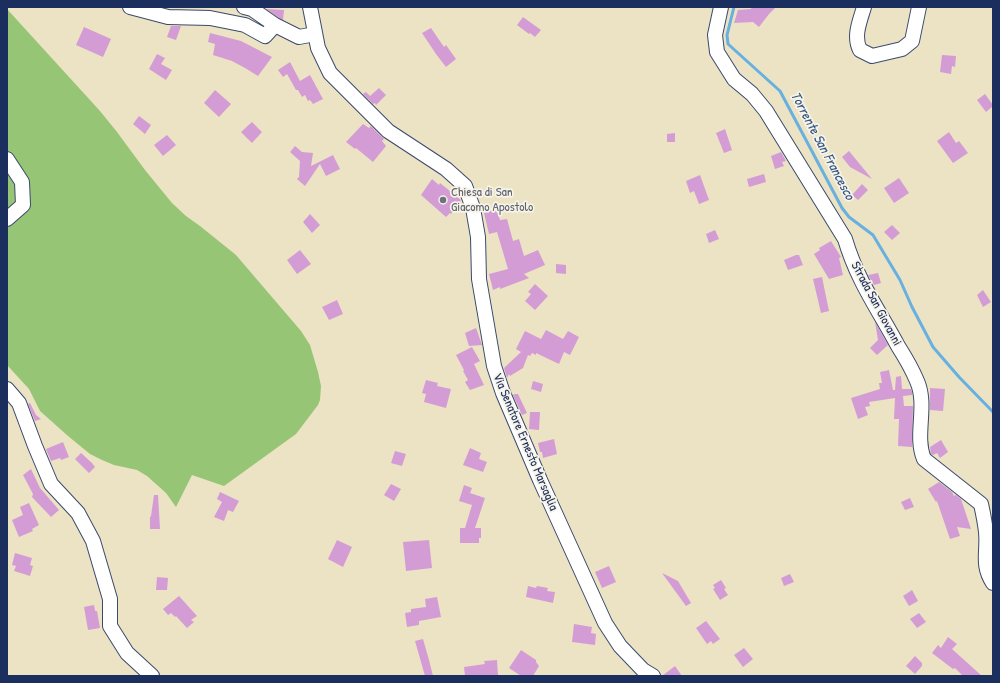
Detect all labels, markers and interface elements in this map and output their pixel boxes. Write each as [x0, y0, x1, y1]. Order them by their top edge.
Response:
water label: Torrente San Francesco [786, 89, 858, 203]
place label: Chiesa di San Giacomo Apostolo [451, 185, 533, 216]
marker: Chiesa di San Giacomo Apostolo [438, 195, 448, 205]
street label: Strada San Giovanni [847, 259, 905, 349]
street label: Via Senatore Ernesto Marsaglia [489, 371, 561, 513]

